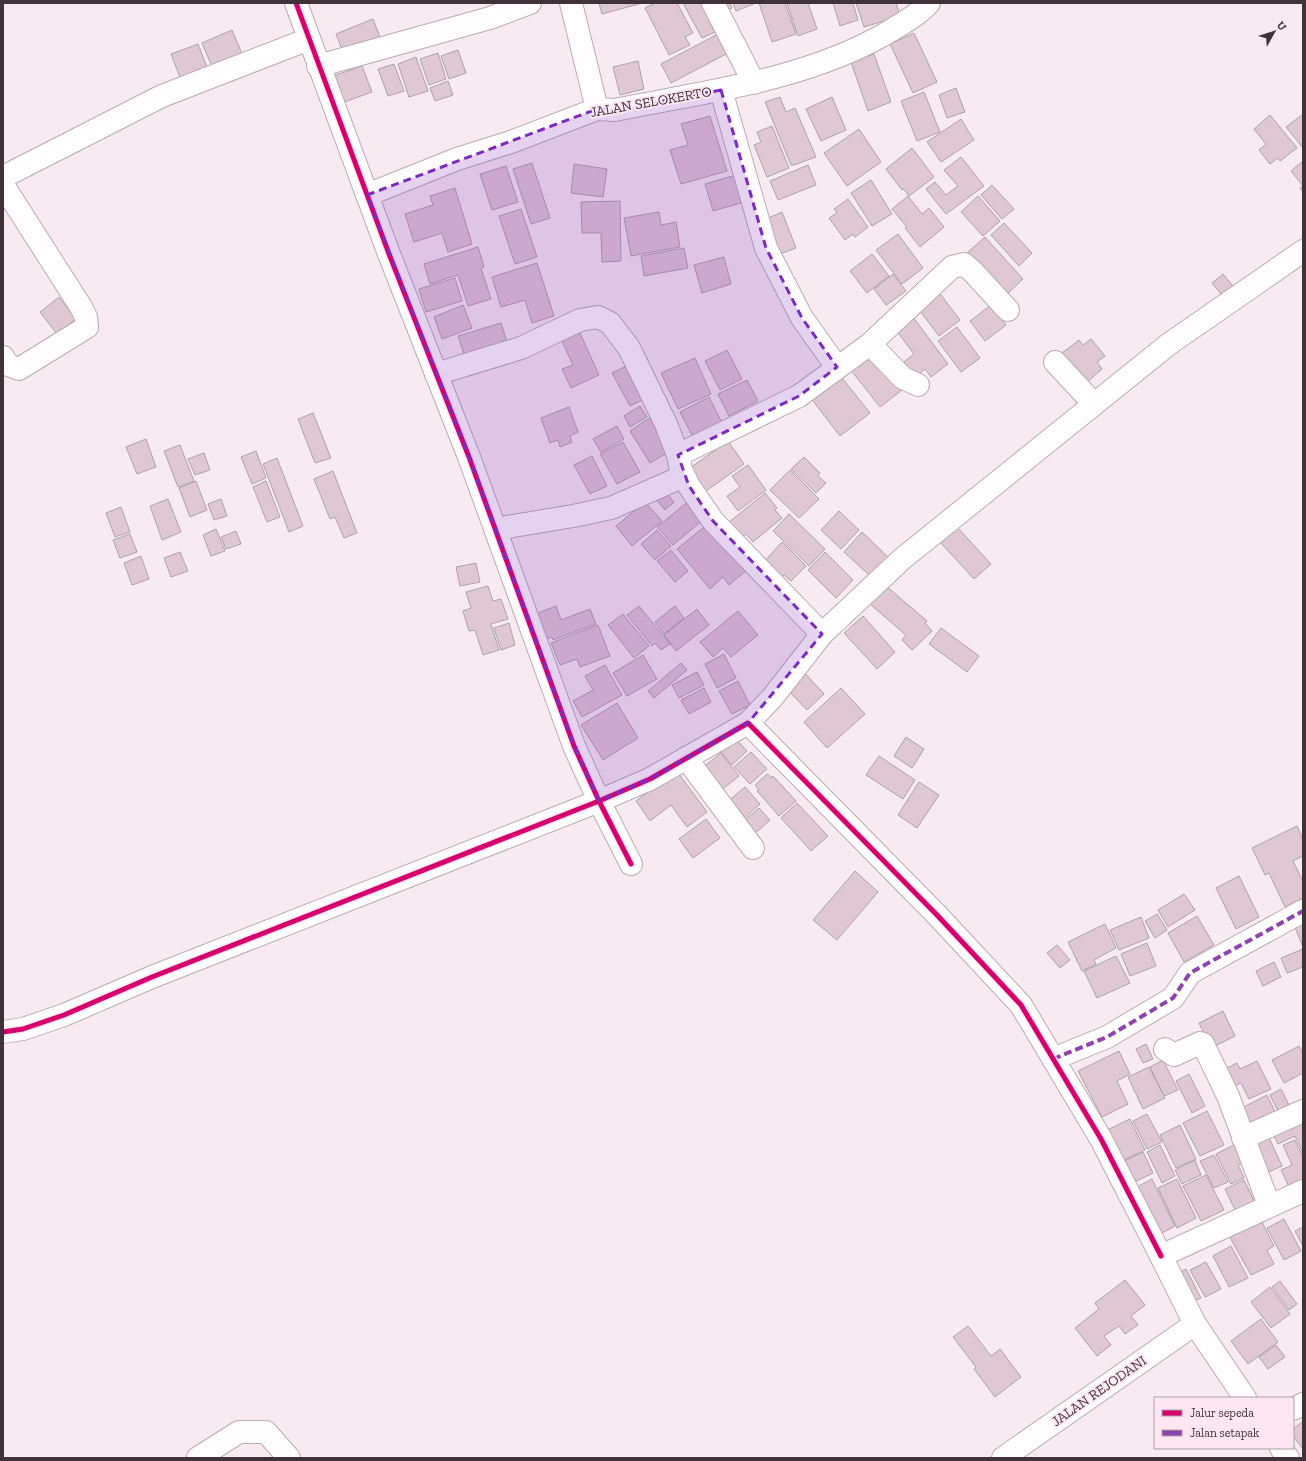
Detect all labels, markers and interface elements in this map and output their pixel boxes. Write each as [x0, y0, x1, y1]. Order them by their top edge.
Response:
north arrow [1254, 12, 1294, 52]
text: U [1274, 19, 1289, 33]
street label: JALAN SELOKERTO [589, 83, 713, 121]
street label: JALAN REJODANI [1048, 1352, 1150, 1430]
legend [1154, 1397, 1294, 1449]
text: Jalur sepeda [1190, 1406, 1254, 1420]
text: Jalan setapak [1190, 1426, 1260, 1440]

